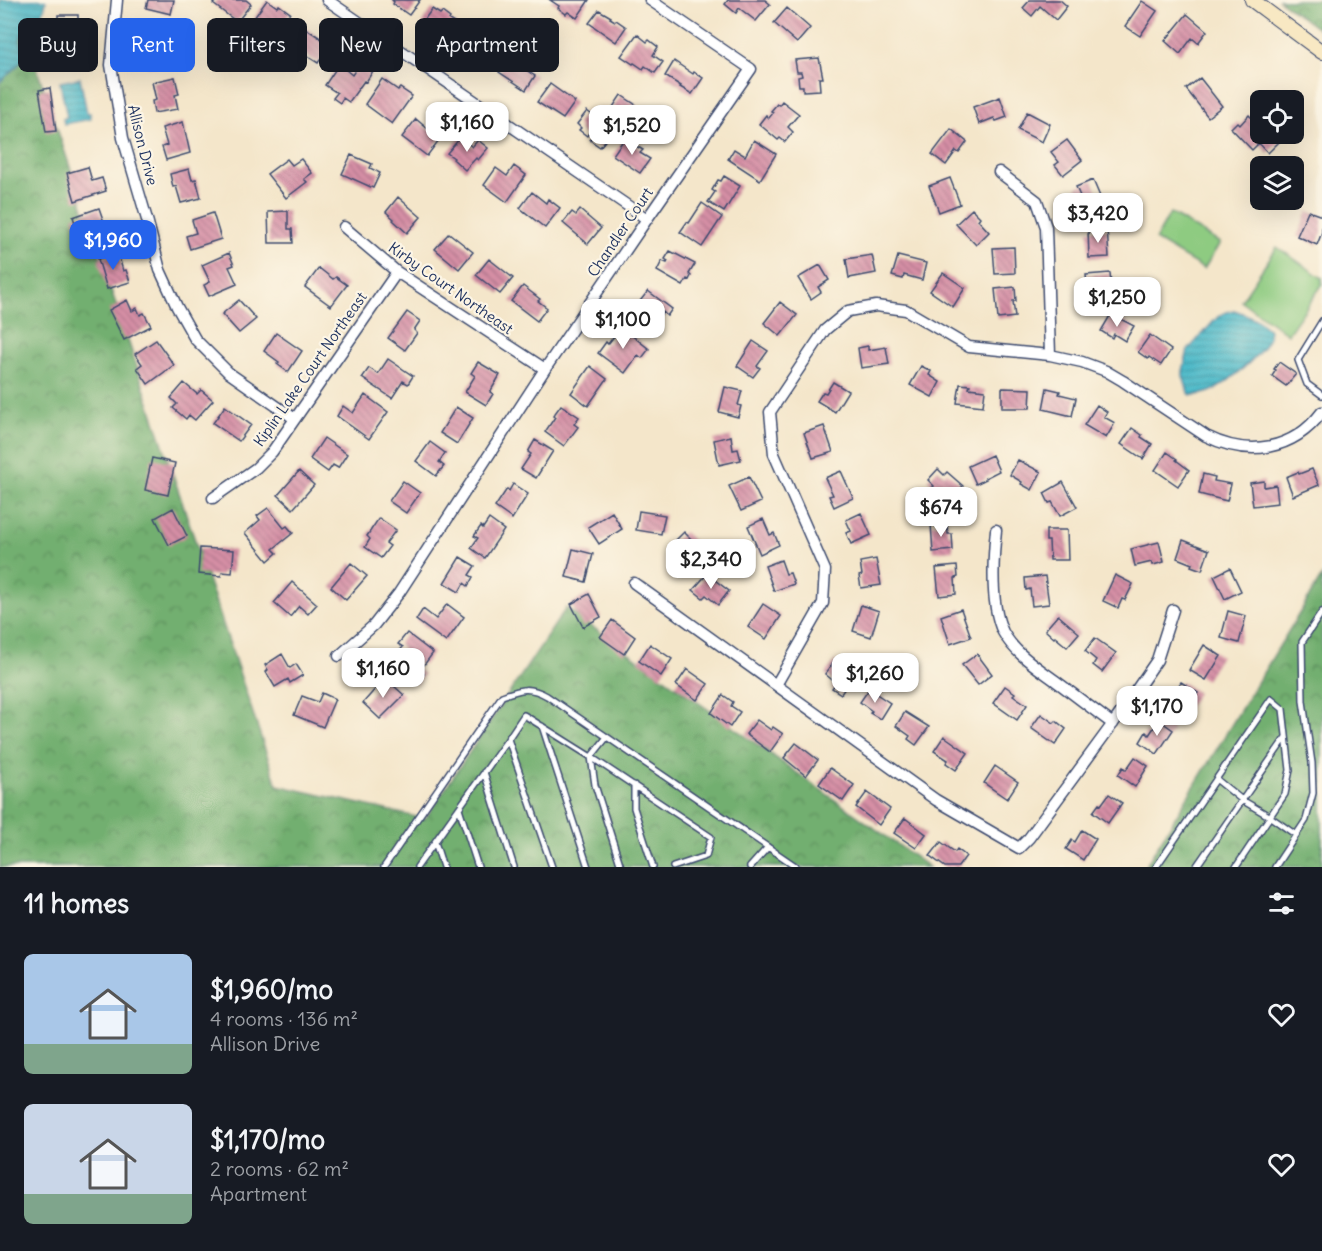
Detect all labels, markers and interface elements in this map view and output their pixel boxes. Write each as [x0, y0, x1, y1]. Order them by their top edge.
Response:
chip: Buy [18, 18, 98, 72]
chip: Rent [110, 18, 195, 72]
chip: Filters [207, 18, 307, 72]
chip: New [319, 18, 403, 72]
chip: Apartment [415, 18, 559, 72]
map controls [1250, 90, 1304, 210]
button: locate [1250, 90, 1304, 144]
pin: $1,160 [418, 102, 516, 153]
street label: Allison Drive [124, 103, 162, 187]
pin: $1,520 [583, 105, 681, 156]
text: $1,160 [440, 109, 494, 134]
text: $1,520 [603, 112, 661, 137]
button: layers [1250, 156, 1304, 210]
street label: Chandler Court [583, 184, 657, 280]
pin: $3,420 [1049, 193, 1147, 244]
text: $3,420 [1067, 200, 1129, 225]
pin: $1,960 [64, 220, 162, 271]
text: $1,960 [83, 227, 143, 252]
street label: Kirby Court Northeast [385, 238, 517, 338]
pin: $1,250 [1068, 277, 1166, 328]
text: $1,250 [1088, 284, 1146, 309]
street label: Kiplin Lake Court Northeast [249, 288, 371, 450]
pin: $1,100 [574, 299, 672, 350]
text: $1,100 [595, 306, 651, 331]
pin: $674 [905, 487, 977, 538]
text: $674 [919, 494, 963, 519]
pin: $2,340 [662, 539, 760, 590]
text: $2,340 [680, 546, 742, 571]
pin: $1,160 [334, 648, 432, 699]
pin: $1,260 [826, 653, 924, 704]
text: $1,160 [356, 655, 410, 680]
text: $1,260 [846, 660, 904, 685]
pin: $1,170 [1108, 686, 1206, 737]
text: $1,170 [1131, 693, 1183, 718]
text: 11 homes [24, 887, 129, 920]
icon: filters [1265, 887, 1298, 920]
text: $1,960/mo [210, 973, 333, 1006]
icon: home [72, 978, 144, 1050]
icon: heart [1265, 998, 1298, 1031]
text: 4 rooms · 136 m² [210, 1006, 358, 1031]
text: Allison Drive [210, 1031, 320, 1056]
text: $1,170/mo [210, 1123, 325, 1156]
icon: home [72, 1128, 144, 1200]
icon: heart [1265, 1148, 1298, 1181]
text: 2 rooms · 62 m² [210, 1156, 349, 1181]
text: Apartment [210, 1181, 307, 1206]

